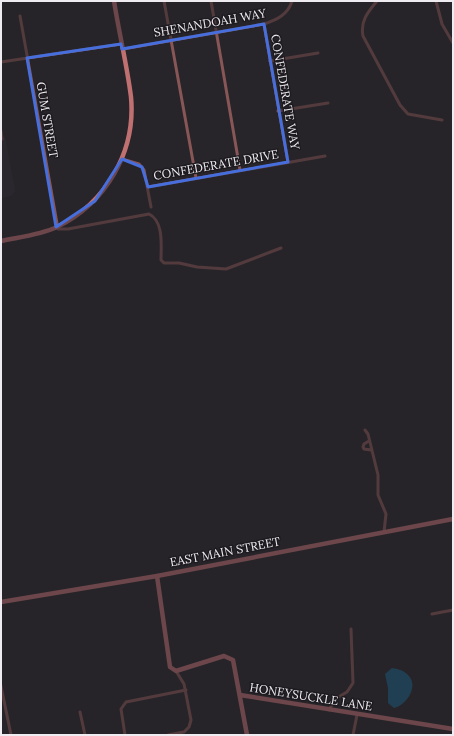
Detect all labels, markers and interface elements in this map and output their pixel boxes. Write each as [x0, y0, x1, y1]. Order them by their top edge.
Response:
street label: SHENANDOAH WAY [153, 5, 268, 40]
street label: CONFEDERATE WAY [268, 33, 303, 151]
street label: GUM STREET [33, 81, 62, 159]
street label: CONFEDERATE DRIVE [152, 146, 280, 183]
street label: EAST MAIN STREET [168, 533, 282, 570]
street label: HONEYSUCKLE LANE [249, 679, 374, 714]

